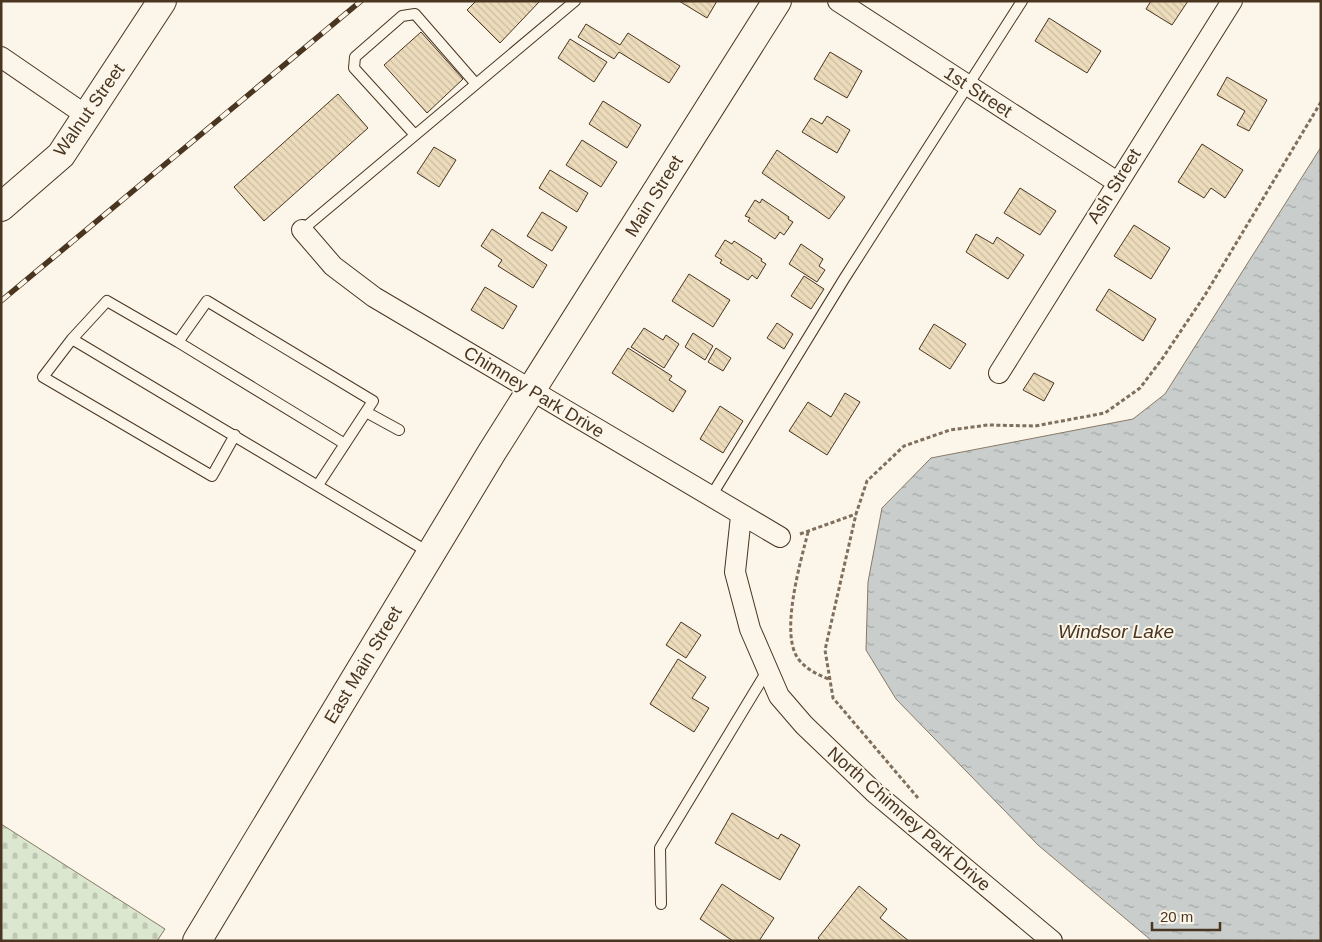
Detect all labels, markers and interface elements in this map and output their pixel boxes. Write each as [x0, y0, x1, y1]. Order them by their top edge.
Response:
street label: Walnut Street [50, 60, 128, 160]
street label: 1st Street [940, 63, 1016, 121]
street label: Ash Street [1083, 145, 1145, 227]
street label: Main Street [621, 152, 687, 240]
street label: Chimney Park Drive [460, 342, 608, 442]
street label: East Main Street [320, 603, 406, 727]
water label: Windsor Lake [1058, 621, 1174, 642]
street label: North Chimney Park Drive [824, 743, 994, 895]
scale bar [1152, 900, 1220, 932]
text: 20 m [1160, 908, 1193, 925]

